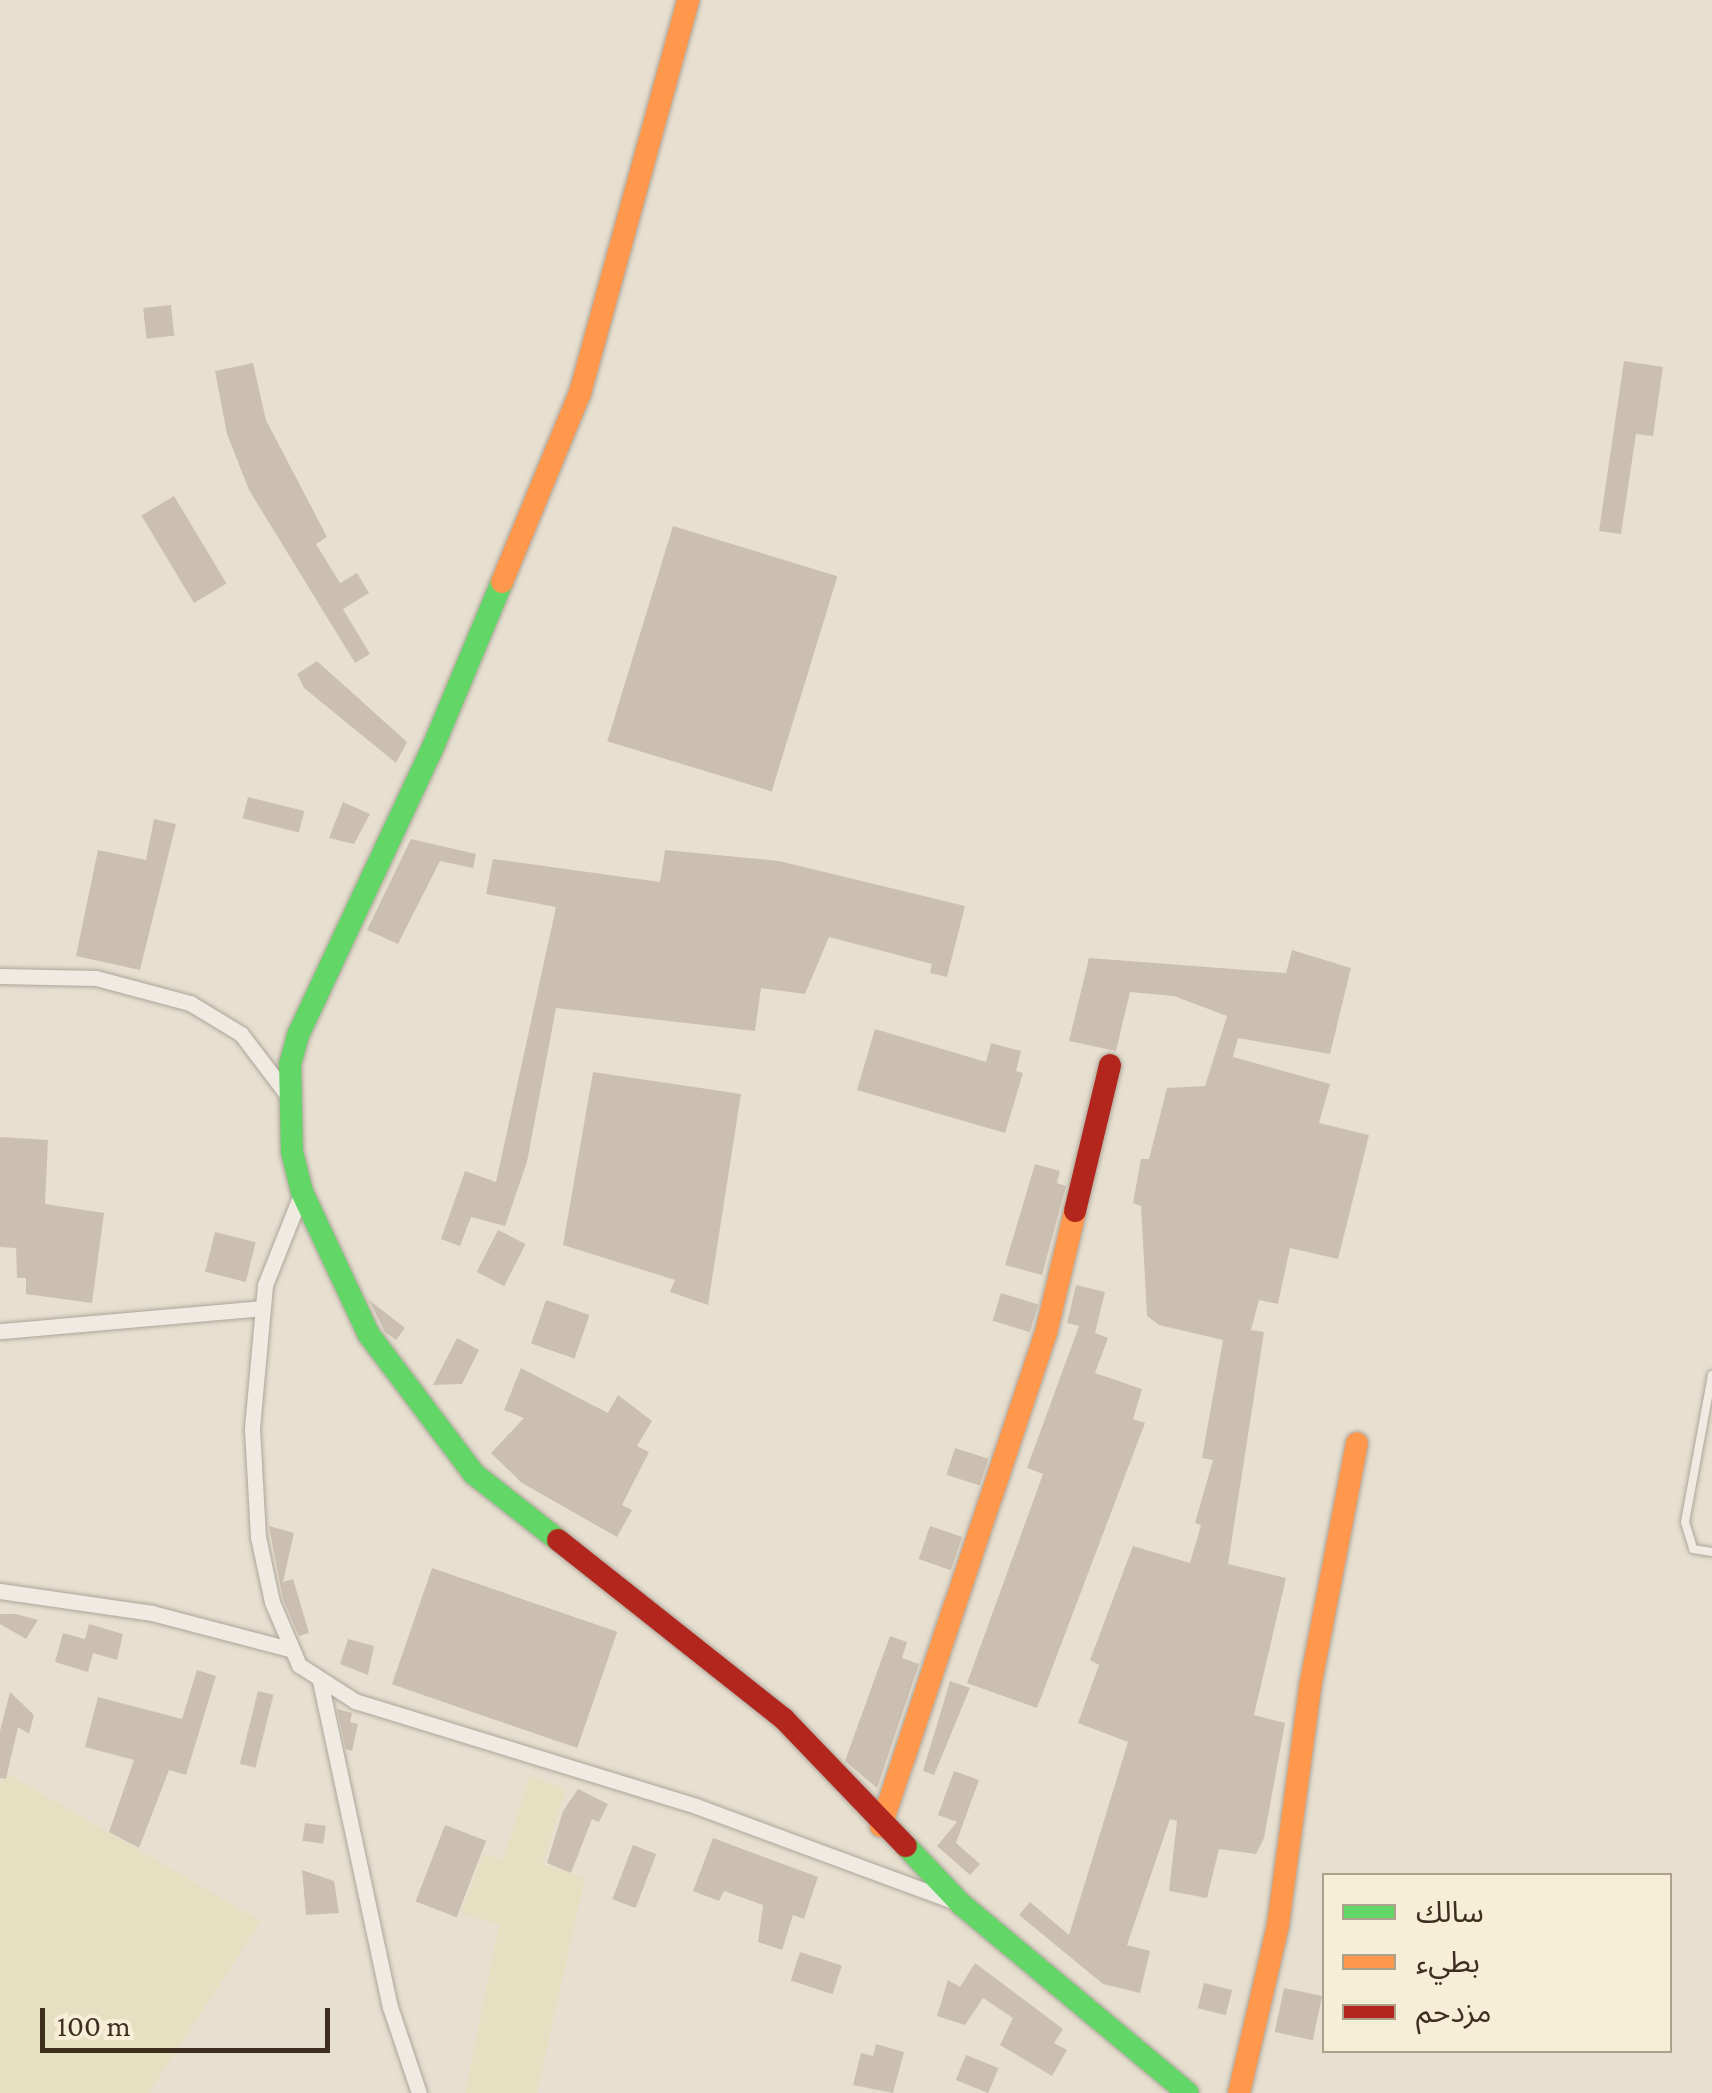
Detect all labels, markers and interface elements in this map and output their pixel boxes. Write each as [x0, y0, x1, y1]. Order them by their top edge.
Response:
legend [1322, 1873, 1672, 2053]
text: سالك [1416, 1895, 1484, 1928]
text: بطيء [1416, 1945, 1480, 1978]
scale bar [45, 1988, 335, 2050]
text: مزدحم [1416, 1995, 1492, 2028]
text: 100 m [57, 2009, 131, 2042]

